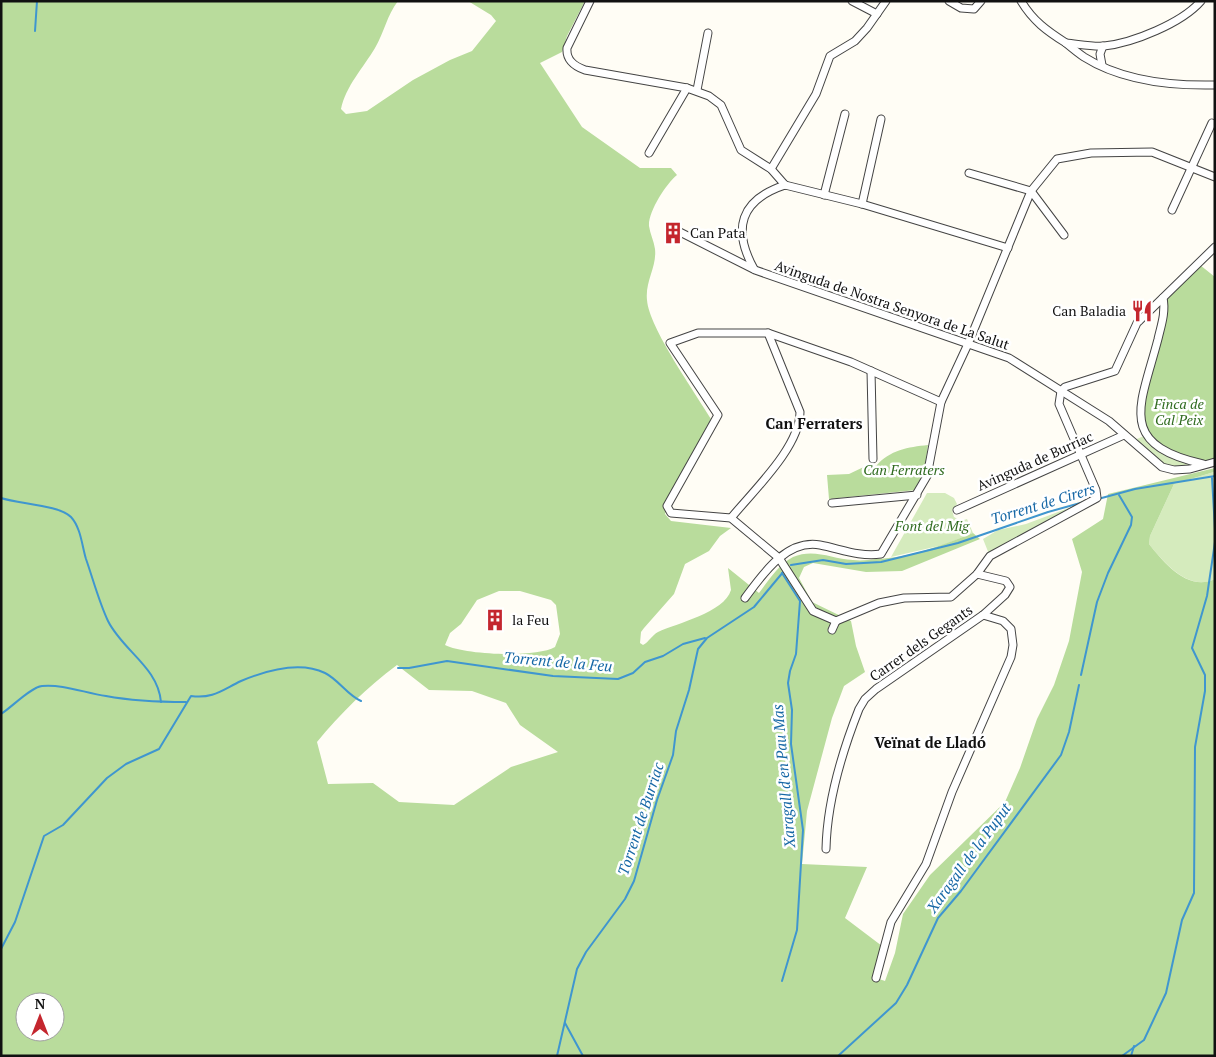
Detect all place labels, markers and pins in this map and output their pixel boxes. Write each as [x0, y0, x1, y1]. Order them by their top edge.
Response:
building icon: Can Pata [660, 220, 686, 246]
place label: Can Pata [690, 223, 745, 242]
restaurant icon: Can Baladia [1129, 298, 1155, 324]
place label: Can Baladia [1052, 301, 1126, 320]
building icon: la Feu [482, 607, 508, 633]
place label: la Feu [512, 610, 549, 629]

